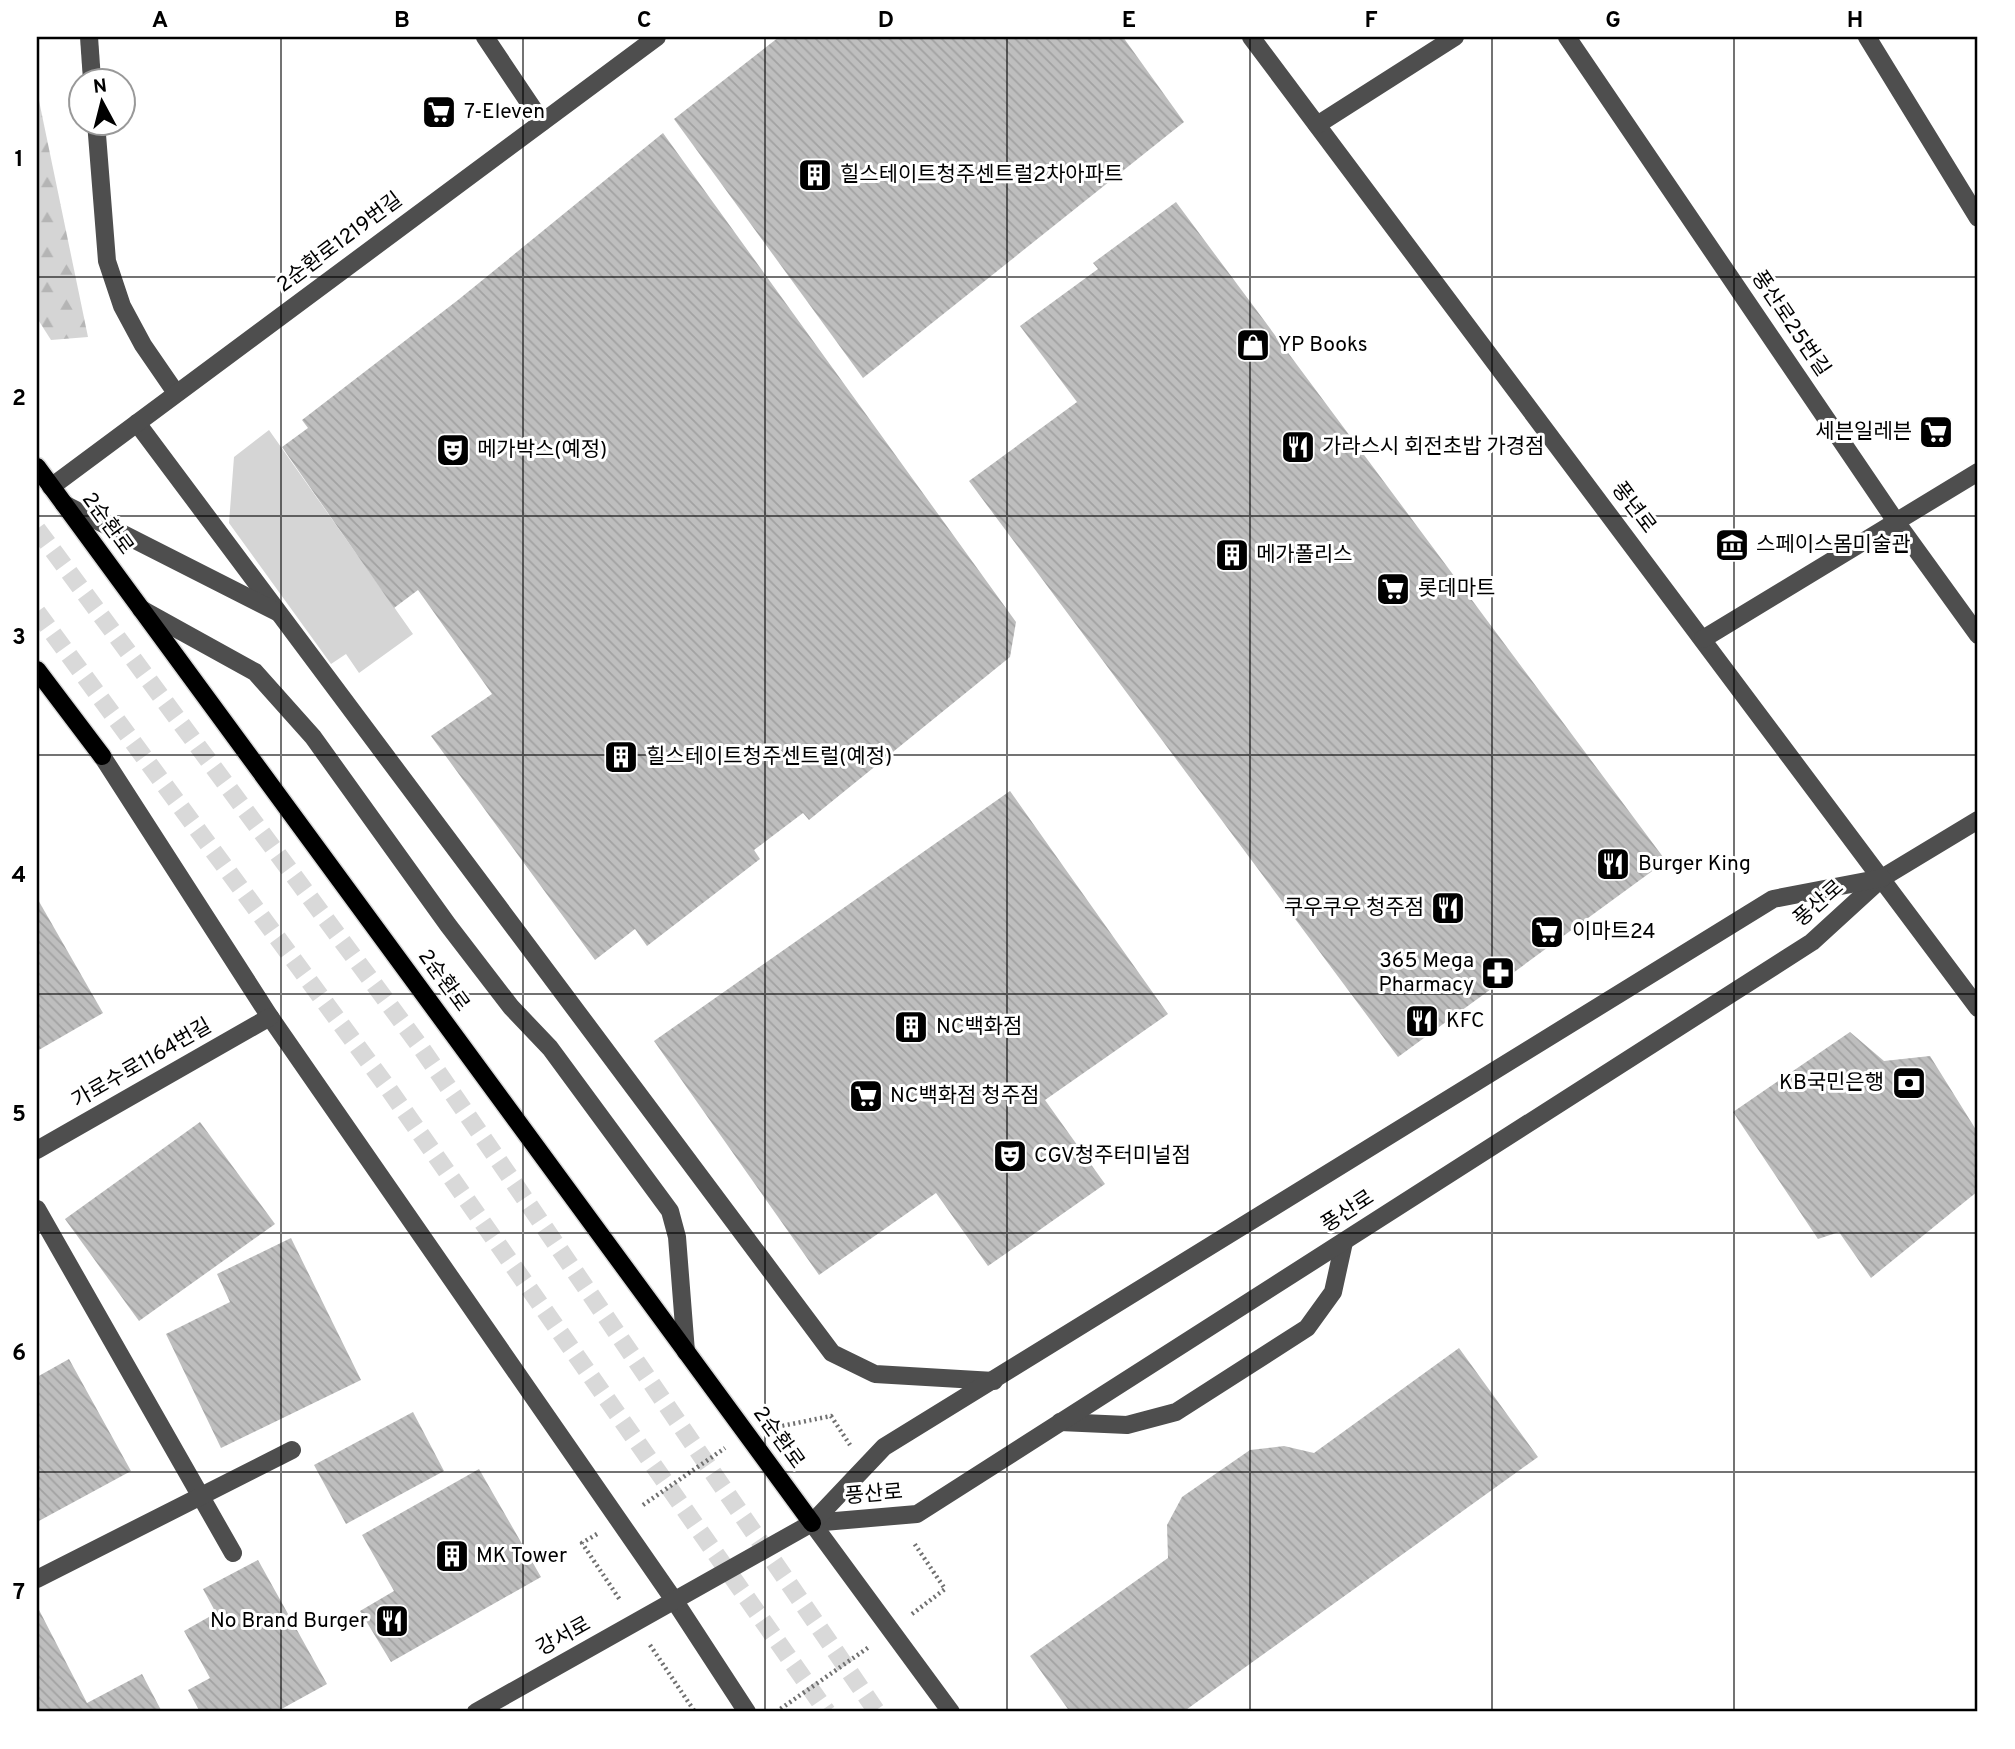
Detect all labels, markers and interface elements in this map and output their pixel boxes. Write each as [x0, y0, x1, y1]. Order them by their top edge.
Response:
text: A [152, 7, 168, 36]
text: B [394, 7, 410, 36]
text: C [637, 7, 651, 36]
text: D [878, 7, 894, 36]
text: E [1122, 7, 1136, 36]
text: F [1364, 7, 1378, 36]
text: G [1605, 7, 1621, 36]
text: H [1847, 7, 1863, 36]
north arrow [66, 66, 136, 136]
text: N [92, 74, 108, 100]
supermarket icon: 7-Eleven [420, 93, 458, 131]
place label: 7-Eleven [464, 99, 545, 126]
text: 1 [14, 146, 24, 175]
building icon: 힐스테이트청주센트럴2차아파트 [796, 156, 834, 194]
place label: 힐스테이트청주센트럴2차아파트 [840, 162, 1123, 189]
street label: 2순환로1219번길 [272, 187, 408, 299]
street label: 풍산로25번길 [1745, 266, 1835, 382]
shop icon: YP Books [1234, 326, 1272, 364]
place label: YP Books [1278, 332, 1368, 359]
text: 2 [12, 385, 26, 414]
supermarket icon: 세븐일레븐 [1917, 413, 1955, 451]
place label: 세븐일레븐 [1815, 419, 1912, 446]
restaurant icon: 가라스시 회전초밥 가경점 [1279, 428, 1317, 466]
theatre icon: 메가박스(예정) [434, 431, 472, 469]
place label: 가라스시 회전초밥 가경점 [1322, 434, 1544, 461]
place label: 메가박스(예정) [477, 437, 607, 464]
street label: 풍년로 [1605, 477, 1661, 539]
street label: 2순환로 [75, 487, 139, 561]
museum icon: 스페이스몸미술관 [1713, 526, 1751, 564]
place label: 스페이스몸미술관 [1756, 532, 1911, 559]
building icon: 메가폴리스 [1213, 536, 1251, 574]
place label: 메가폴리스 [1256, 542, 1353, 569]
supermarket icon: 롯데마트 [1374, 570, 1412, 608]
place label: 롯데마트 [1418, 576, 1495, 603]
text: 3 [12, 624, 26, 653]
building icon: 힐스테이트청주센트럴(예정) [602, 738, 640, 776]
place label: 힐스테이트청주센트럴(예정) [646, 744, 892, 771]
restaurant icon: Burger King [1594, 845, 1632, 883]
place label: Burger King [1638, 851, 1751, 878]
text: 4 [12, 862, 26, 891]
street label: 풍산로 [1788, 875, 1850, 933]
restaurant icon: 쿠우쿠우 청주점 [1429, 889, 1467, 927]
place label: 쿠우쿠우 청주점 [1284, 895, 1424, 922]
supermarket icon: 이마트24 [1528, 913, 1566, 951]
place label: 이마트24 [1572, 919, 1656, 946]
street label: 2순환로 [411, 944, 475, 1018]
place label: 365 Mega Pharmacy [1378, 948, 1474, 999]
pharmacy icon: 365 Mega Pharmacy [1479, 954, 1517, 992]
restaurant icon: KFC [1403, 1002, 1441, 1040]
building icon: NC백화점 [892, 1008, 930, 1046]
place label: KFC [1446, 1008, 1485, 1035]
street label: 가로수로1164번길 [67, 1013, 217, 1115]
place label: NC백화점 [936, 1014, 1022, 1041]
bank icon: KB국민은행 [1890, 1064, 1928, 1102]
place label: KB국민은행 [1779, 1070, 1884, 1097]
supermarket icon: NC백화점 청주점 [847, 1077, 885, 1115]
place label: NC백화점 청주점 [890, 1083, 1039, 1110]
text: 5 [12, 1101, 26, 1130]
theatre icon: CGV청주터미널점 [991, 1137, 1029, 1175]
place label: CGV청주터미널점 [1034, 1143, 1191, 1170]
street label: 풍산로 [1316, 1185, 1380, 1239]
text: 6 [12, 1340, 26, 1369]
street label: 2순환로 [746, 1401, 810, 1475]
street label: 풍산로 [844, 1479, 904, 1511]
building icon: MK Tower [433, 1537, 471, 1575]
place label: MK Tower [476, 1543, 567, 1570]
text: 7 [13, 1579, 25, 1608]
restaurant icon: No Brand Burger [373, 1602, 411, 1640]
place label: No Brand Burger [210, 1608, 368, 1635]
street label: 강서로 [532, 1611, 596, 1663]

